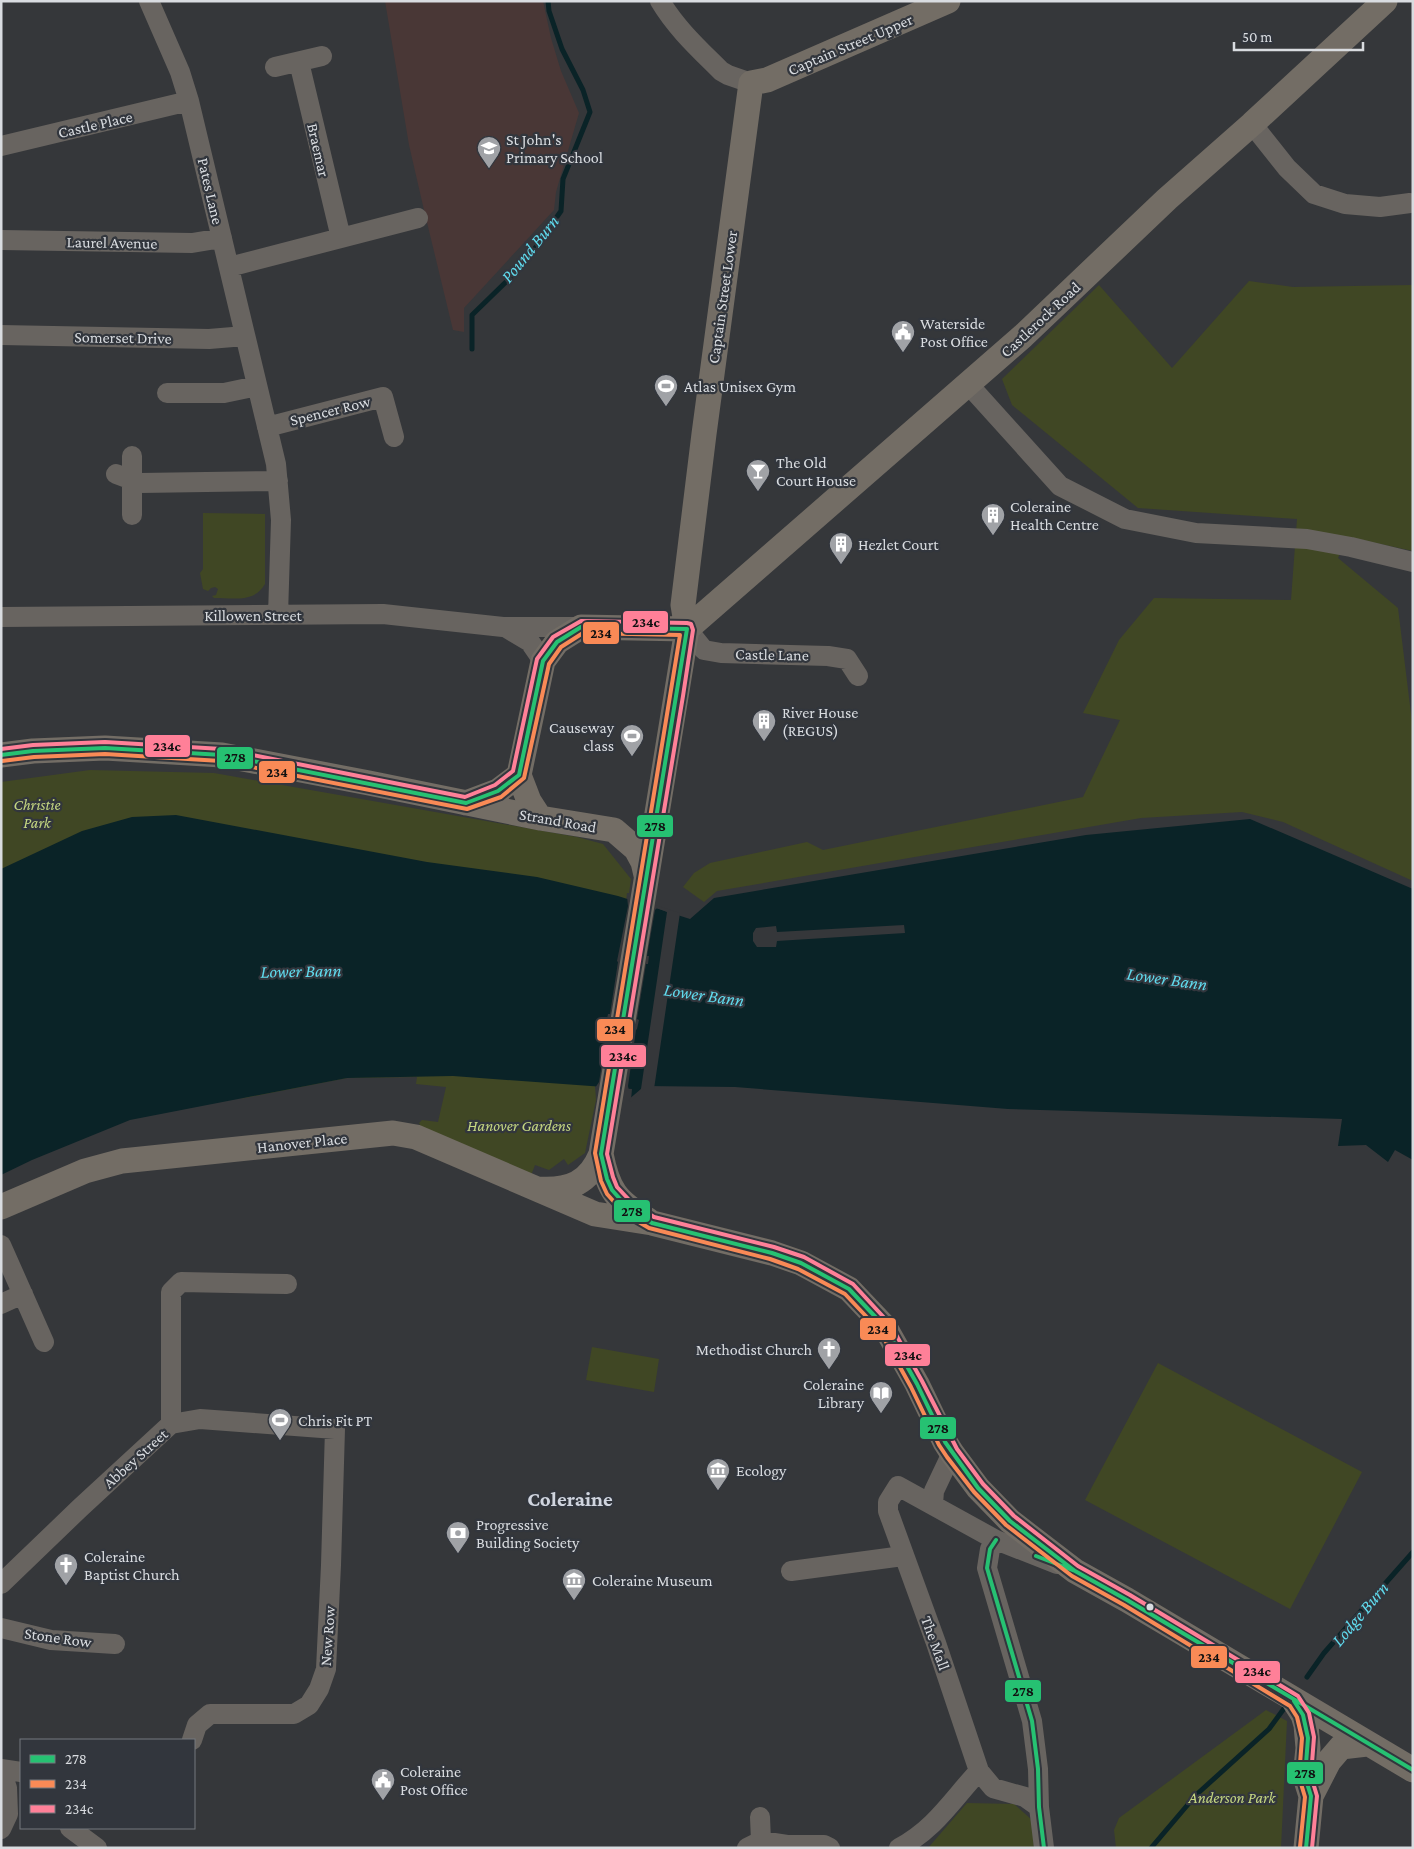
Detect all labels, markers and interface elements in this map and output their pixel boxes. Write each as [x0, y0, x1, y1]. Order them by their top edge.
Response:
street label: Captain Street Upper [785, 10, 916, 79]
scale bar [1234, 20, 1363, 52]
text: 50 m [1242, 29, 1272, 45]
street label: Castle Place [56, 108, 134, 141]
street label: Braemar [304, 122, 333, 179]
place label: St John's Primary School [506, 131, 603, 167]
school or university icon: St John's Primary School [476, 135, 502, 169]
street label: Pates Lane [195, 156, 226, 226]
water label: Pound Burn [497, 211, 563, 287]
street label: Captain Street Lower [705, 229, 741, 365]
street label: Laurel Avenue [67, 233, 157, 252]
street label: Castlerock Road [997, 278, 1084, 361]
place label: Waterside Post Office [920, 315, 988, 350]
public building icon: Waterside Post Office [890, 319, 916, 353]
street label: Somerset Drive [74, 328, 172, 347]
sports icon: Atlas Unisex Gym [653, 373, 679, 407]
place label: Atlas Unisex Gym [684, 378, 796, 396]
street label: Spencer Row [288, 392, 372, 430]
place label: The Old Court House [776, 454, 856, 489]
bar icon: The Old Court House [745, 458, 771, 492]
place label: Coleraine Health Centre [1010, 498, 1099, 533]
building icon: Coleraine Health Centre [980, 502, 1006, 536]
building icon: Hezlet Court [828, 531, 854, 565]
place label: Hezlet Court [858, 536, 939, 553]
street label: Killowen Street [204, 607, 302, 624]
line badge: 234c [622, 610, 669, 634]
text: 234c [632, 614, 661, 630]
line badge: 234 [582, 621, 620, 645]
text: 234 [590, 625, 612, 641]
street label: Castle Lane [735, 645, 809, 664]
place label: River House (REGUS) [782, 704, 858, 740]
building icon: River House (REGUS) [751, 708, 777, 742]
place label: Causeway class [549, 719, 615, 754]
sports icon: Causeway class [619, 723, 645, 757]
line badge: 234c [144, 734, 191, 758]
text: 234c [153, 738, 182, 754]
line badge: 278 [216, 746, 254, 770]
text: 278 [224, 749, 246, 765]
line badge: 234 [258, 760, 296, 784]
text: 234 [266, 764, 288, 780]
park label: Christie Park [13, 796, 61, 831]
street label: Strand Road [518, 805, 598, 836]
line badge: 278 [636, 814, 674, 838]
text: 278 [644, 818, 666, 834]
water label: Lower Bann [260, 960, 342, 982]
water label: Lower Bann [1125, 963, 1209, 995]
water label: Lower Bann [662, 979, 746, 1011]
line badge: 234 [596, 1018, 634, 1042]
text: 234 [604, 1021, 626, 1037]
line badge: 234c [600, 1044, 647, 1068]
text: 234c [609, 1048, 638, 1064]
park label: Hanover Gardens [467, 1117, 571, 1134]
street label: Hanover Place [256, 1129, 348, 1156]
line badge: 278 [613, 1199, 651, 1223]
text: 278 [621, 1203, 643, 1219]
line badge: 234 [859, 1317, 897, 1341]
text: 234 [867, 1321, 889, 1337]
church icon: Methodist Church [816, 1336, 842, 1370]
place label: Methodist Church [696, 1341, 812, 1358]
line badge: 234c [884, 1343, 931, 1367]
text: 234c [894, 1347, 923, 1363]
place label: Coleraine Library [803, 1376, 865, 1412]
library icon: Coleraine Library [868, 1380, 894, 1414]
sports icon: Chris Fit PT [267, 1407, 293, 1441]
place label: Chris Fit PT [298, 1412, 373, 1429]
line badge: 278 [919, 1416, 957, 1440]
text: 278 [927, 1420, 949, 1436]
street label: Abbey Street [100, 1425, 172, 1492]
museum icon: Ecology [705, 1457, 731, 1491]
place label: Ecology [736, 1462, 787, 1480]
district label: Coleraine [527, 1487, 613, 1511]
place label: Progressive Building Society [476, 1516, 580, 1552]
bank icon: Progressive Building Society [445, 1520, 471, 1554]
place label: Coleraine Baptist Church [84, 1548, 180, 1584]
church icon: Coleraine Baptist Church [53, 1552, 79, 1586]
museum icon: Coleraine Museum [561, 1567, 587, 1601]
place label: Coleraine Museum [592, 1572, 713, 1589]
water label: Lodge Burn [1327, 1578, 1393, 1650]
unlabelled marker [1145, 1602, 1155, 1612]
street label: New Row [317, 1605, 338, 1667]
street label: The Mall [918, 1614, 953, 1673]
street label: Stone Row [23, 1624, 93, 1651]
line badge: 234 [1190, 1645, 1228, 1669]
text: 234 [1198, 1649, 1220, 1665]
line badge: 234c [1234, 1660, 1281, 1684]
text: 234c [1243, 1663, 1272, 1679]
line badge: 278 [1004, 1679, 1042, 1703]
text: 278 [1012, 1683, 1034, 1699]
legend [20, 1739, 195, 1829]
text: 278 [65, 1751, 87, 1767]
line badge: 278 [1286, 1761, 1324, 1785]
place label: Coleraine Post Office [400, 1763, 468, 1798]
text: 278 [1294, 1765, 1316, 1781]
public building icon: Coleraine Post Office [370, 1767, 396, 1801]
text: 234 [65, 1776, 87, 1792]
park label: Anderson Park [1188, 1789, 1276, 1806]
text: 234c [65, 1801, 94, 1817]

